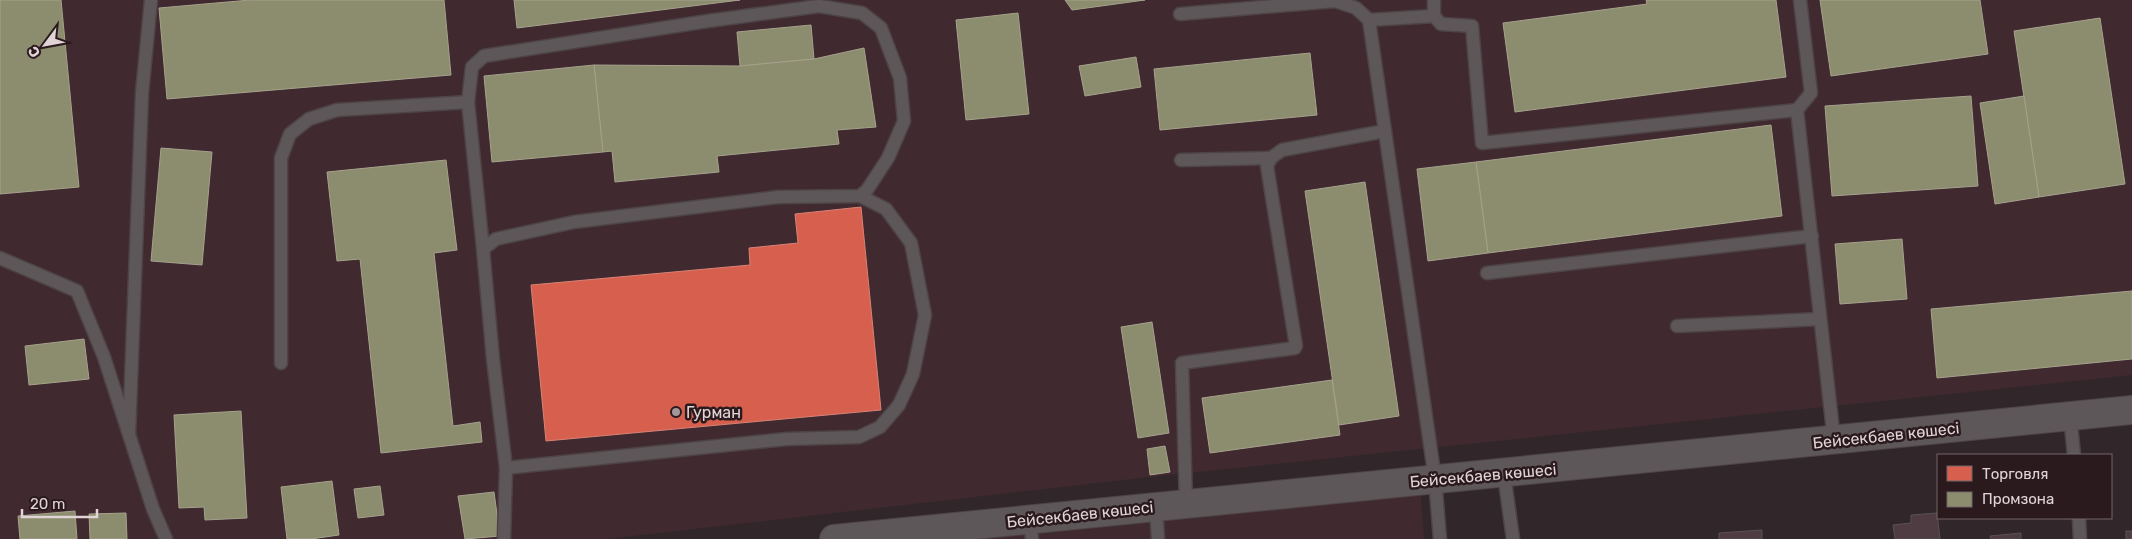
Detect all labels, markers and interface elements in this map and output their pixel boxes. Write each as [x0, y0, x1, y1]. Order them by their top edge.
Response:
north arrow [20, 20, 70, 70]
text: С [24, 43, 44, 60]
place label: Гурман [686, 403, 741, 422]
marker: Гурман [670, 406, 682, 418]
street label: Бейсекбаев көшесі [1812, 418, 1960, 453]
legend [1937, 454, 2112, 519]
street label: Бейсекбаев көшесі [1409, 460, 1557, 491]
text: Торговля [1982, 465, 2048, 483]
scale bar [22, 486, 98, 518]
text: Промзона [1982, 490, 2054, 508]
text: 20 m [30, 495, 65, 513]
street label: Бейсекбаев көшесі [1006, 497, 1154, 532]

